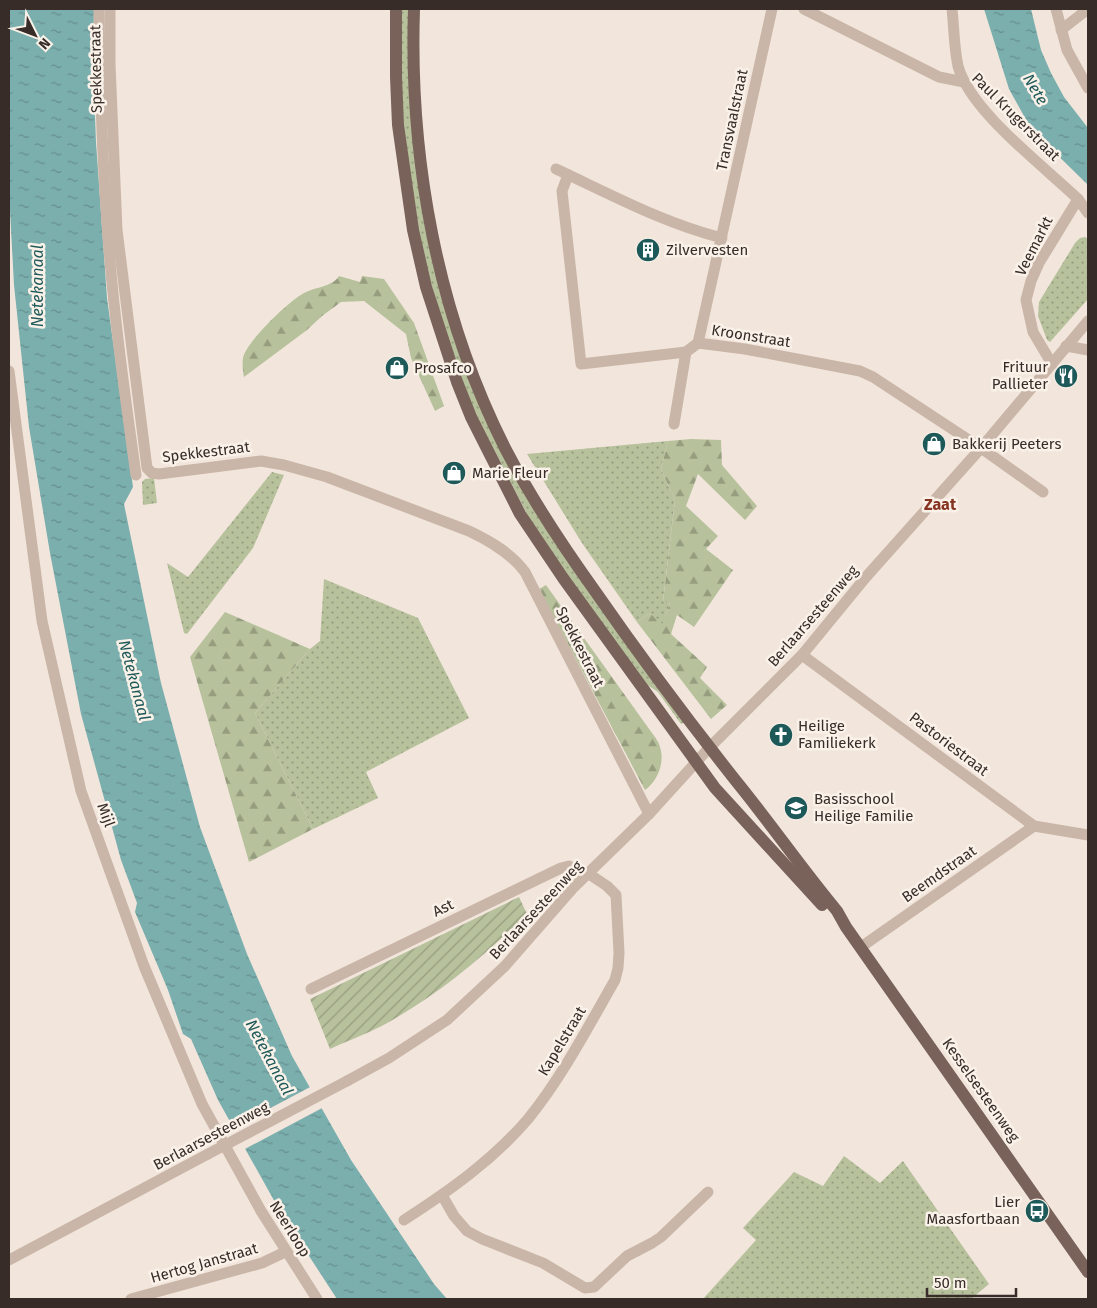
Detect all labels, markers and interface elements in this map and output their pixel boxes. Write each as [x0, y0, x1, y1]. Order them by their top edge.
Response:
north arrow [10, 10, 60, 60]
street label: Spekkestraat [86, 24, 106, 113]
text: N [35, 34, 54, 53]
street label: Transvaalstraat [712, 67, 752, 172]
street label: Paul Krugerstraat [968, 69, 1064, 165]
water label: Nete [1019, 70, 1052, 108]
street label: Veemarkt [1011, 213, 1057, 279]
building icon: Zilvervesten [635, 237, 661, 263]
place label: Zilvervesten [666, 241, 748, 259]
water label: Netekanaal [28, 245, 47, 327]
street label: Kroonstraat [710, 321, 792, 351]
shop icon: Prosafco [384, 355, 410, 381]
place label: Frituur Pallieter [992, 358, 1048, 393]
place label: Prosafco [414, 359, 472, 377]
restaurant icon: Frituur Pallieter [1053, 363, 1079, 389]
shop icon: Bakkerij Peeters [921, 431, 947, 457]
place label: Bakkerij Peeters [952, 435, 1061, 453]
street label: Spekkestraat [161, 438, 251, 466]
shop icon: Marie Fleur [441, 460, 467, 486]
place label: Marie Fleur [472, 464, 548, 482]
district label: Zaat [924, 495, 957, 514]
street label: Berlaarsesteenweg [764, 561, 862, 670]
street label: Spekkestraat [552, 604, 608, 691]
water label: Netekanaal [115, 638, 154, 723]
street label: Pastoriestraat [906, 708, 993, 780]
place label: Heilige Familiekerk [798, 717, 876, 752]
church icon: Heilige Familiekerk [768, 722, 794, 748]
place label: Basisschool Heilige Familie [814, 790, 913, 825]
school or university icon: Basisschool Heilige Familie [783, 795, 809, 821]
street label: Mijl [93, 800, 119, 830]
street label: Beemdstraat [898, 841, 980, 906]
street label: Berlaarsesteenweg [486, 857, 587, 963]
street label: Ast [430, 895, 457, 921]
street label: Kapelstraat [534, 1003, 590, 1079]
water label: Netekanaal [242, 1016, 297, 1098]
street label: Kesselsesteenweg [939, 1035, 1024, 1145]
street label: Berlaarsesteenweg [150, 1098, 272, 1174]
place label: Lier Maasfortbaan [927, 1193, 1020, 1228]
street label: Neerloop [266, 1197, 314, 1261]
bus stop icon: Lier Maasfortbaan [1024, 1198, 1050, 1224]
street label: Hertog Janstraat [148, 1239, 260, 1287]
scale bar [927, 1266, 1016, 1298]
text: 50 m [934, 1274, 967, 1292]

